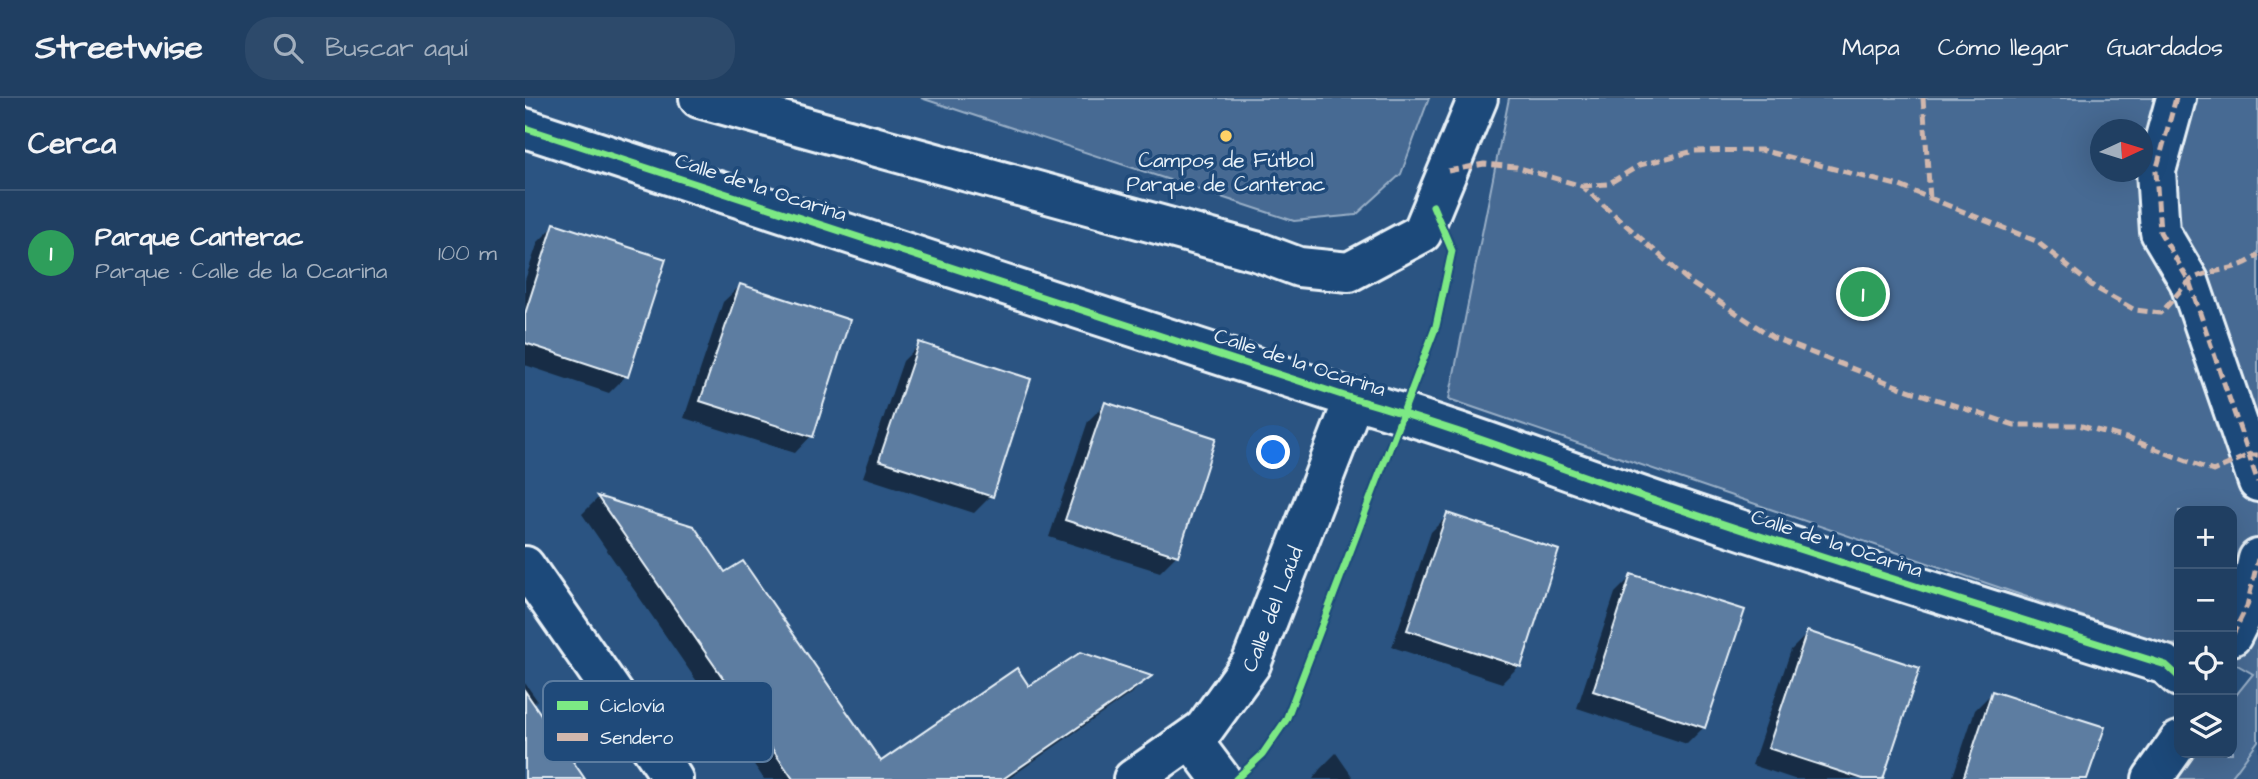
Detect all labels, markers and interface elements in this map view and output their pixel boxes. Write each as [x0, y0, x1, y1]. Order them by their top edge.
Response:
search box [245, 17, 735, 80]
text: Streetwise [35, 25, 203, 71]
icon: search [269, 29, 307, 67]
text: Buscar aquí [325, 30, 468, 66]
text: Mapa [1842, 31, 1900, 65]
text: Cómo llegar [1938, 31, 2068, 65]
text: Guardados [2106, 31, 2223, 65]
north arrow [2090, 119, 2153, 182]
text: Cerca [28, 123, 116, 165]
marker: Campos de Fútbol Parque de Canterac [1218, 128, 1234, 144]
street label: Calle de la Ocarina [671, 146, 851, 229]
place label: Campos de Fútbol Parque de Canterac [1127, 146, 1325, 199]
text: Parque Canterac [95, 219, 303, 255]
text: 1 [50, 237, 52, 269]
text: 100 m [438, 237, 497, 269]
text: Parque · Calle de la Ocarina [95, 255, 388, 287]
pin: 1 [1840, 268, 1886, 320]
street label: Calle de la Ocarina [1210, 321, 1390, 404]
your location [1256, 435, 1290, 469]
street label: Calle de la Ocarina [1747, 502, 1927, 585]
map controls [2174, 506, 2237, 758]
button: + [2174, 506, 2237, 569]
street label: Calle del Laúd [1235, 542, 1310, 676]
button: − [2174, 569, 2237, 632]
button: locate [2174, 632, 2237, 695]
legend [543, 681, 773, 762]
text: Ciclovía [600, 693, 665, 720]
button: layers [2174, 695, 2237, 758]
text: Sendero [600, 725, 673, 752]

